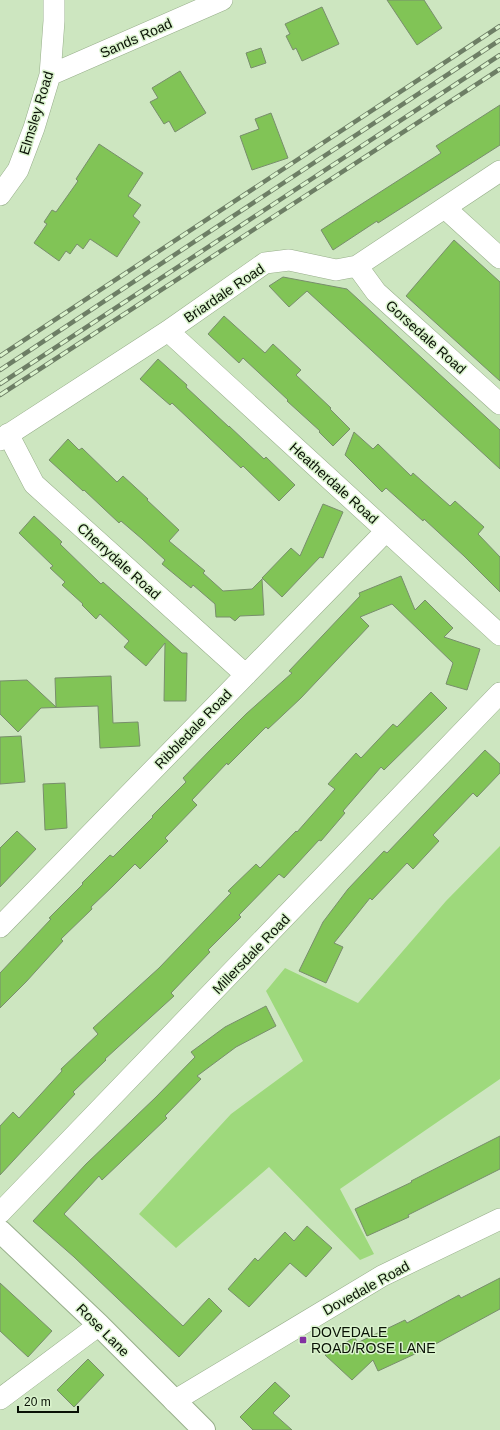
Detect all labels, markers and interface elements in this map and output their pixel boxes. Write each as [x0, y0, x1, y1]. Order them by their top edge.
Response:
street label: Sands Road [98, 15, 174, 61]
street label: Elmsley Road [16, 69, 56, 157]
street label: Briardale Road [181, 260, 267, 326]
street label: Gorsedale Road [383, 297, 469, 377]
street label: Heatherdale Road [286, 439, 382, 527]
street label: Cherrydale Road [74, 520, 164, 602]
street label: Ribbledale Road [151, 686, 235, 772]
street label: Millersdale Road [209, 911, 293, 997]
street label: Dovedale Road [320, 1258, 412, 1318]
street label: Rose Lane [73, 1300, 133, 1360]
place label: DOVEDALE ROAD/ROSE LANE [311, 1324, 435, 1356]
marker: DOVEDALE ROAD/ROSE LANE [298, 1335, 308, 1345]
scale bar [18, 1388, 78, 1414]
text: 20 m [24, 1395, 51, 1409]

